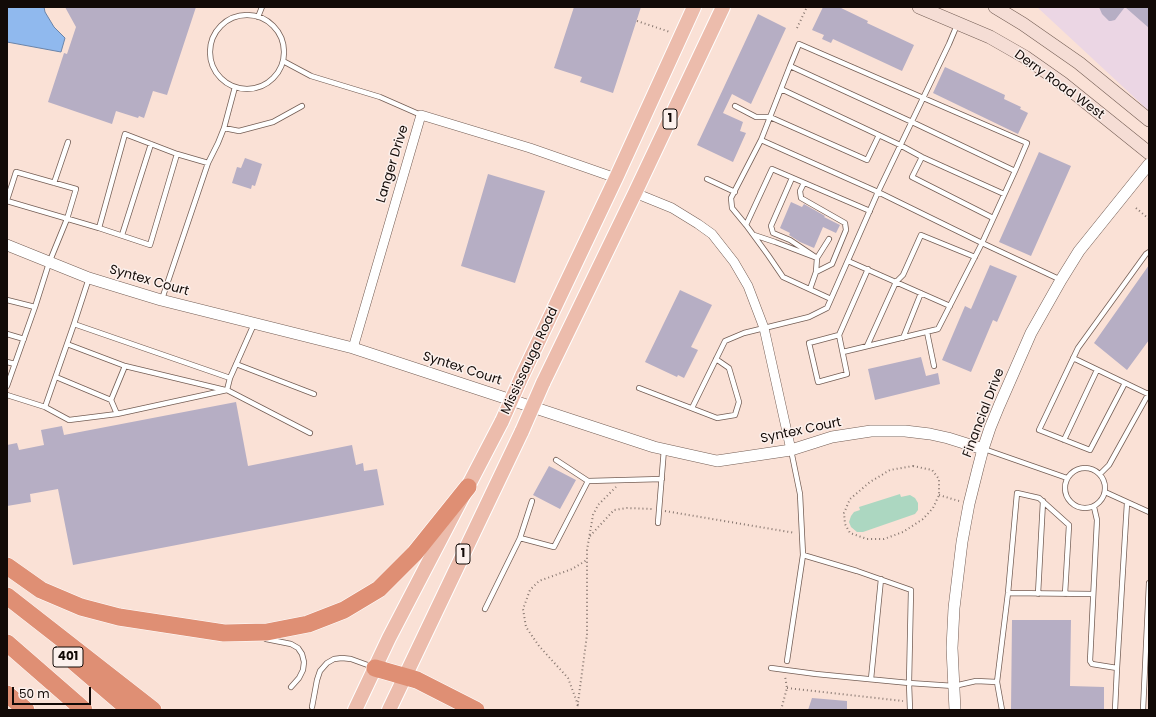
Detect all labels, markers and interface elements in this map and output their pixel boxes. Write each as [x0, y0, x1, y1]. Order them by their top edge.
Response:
street label: Derry Road West [1011, 47, 1107, 123]
road number: 1 [663, 109, 677, 129]
street label: Langer Drive [374, 123, 412, 205]
street label: Syntex Court [107, 262, 191, 300]
street label: Mississauga Road [498, 305, 562, 417]
street label: Syntex Court [421, 349, 503, 389]
street label: Financial Drive [960, 366, 1008, 460]
street label: Syntex Court [759, 415, 843, 447]
road number: 1 [456, 544, 470, 564]
road number: 401 [53, 647, 83, 667]
scale bar [14, 679, 93, 705]
text: 50 m [19, 685, 50, 702]

